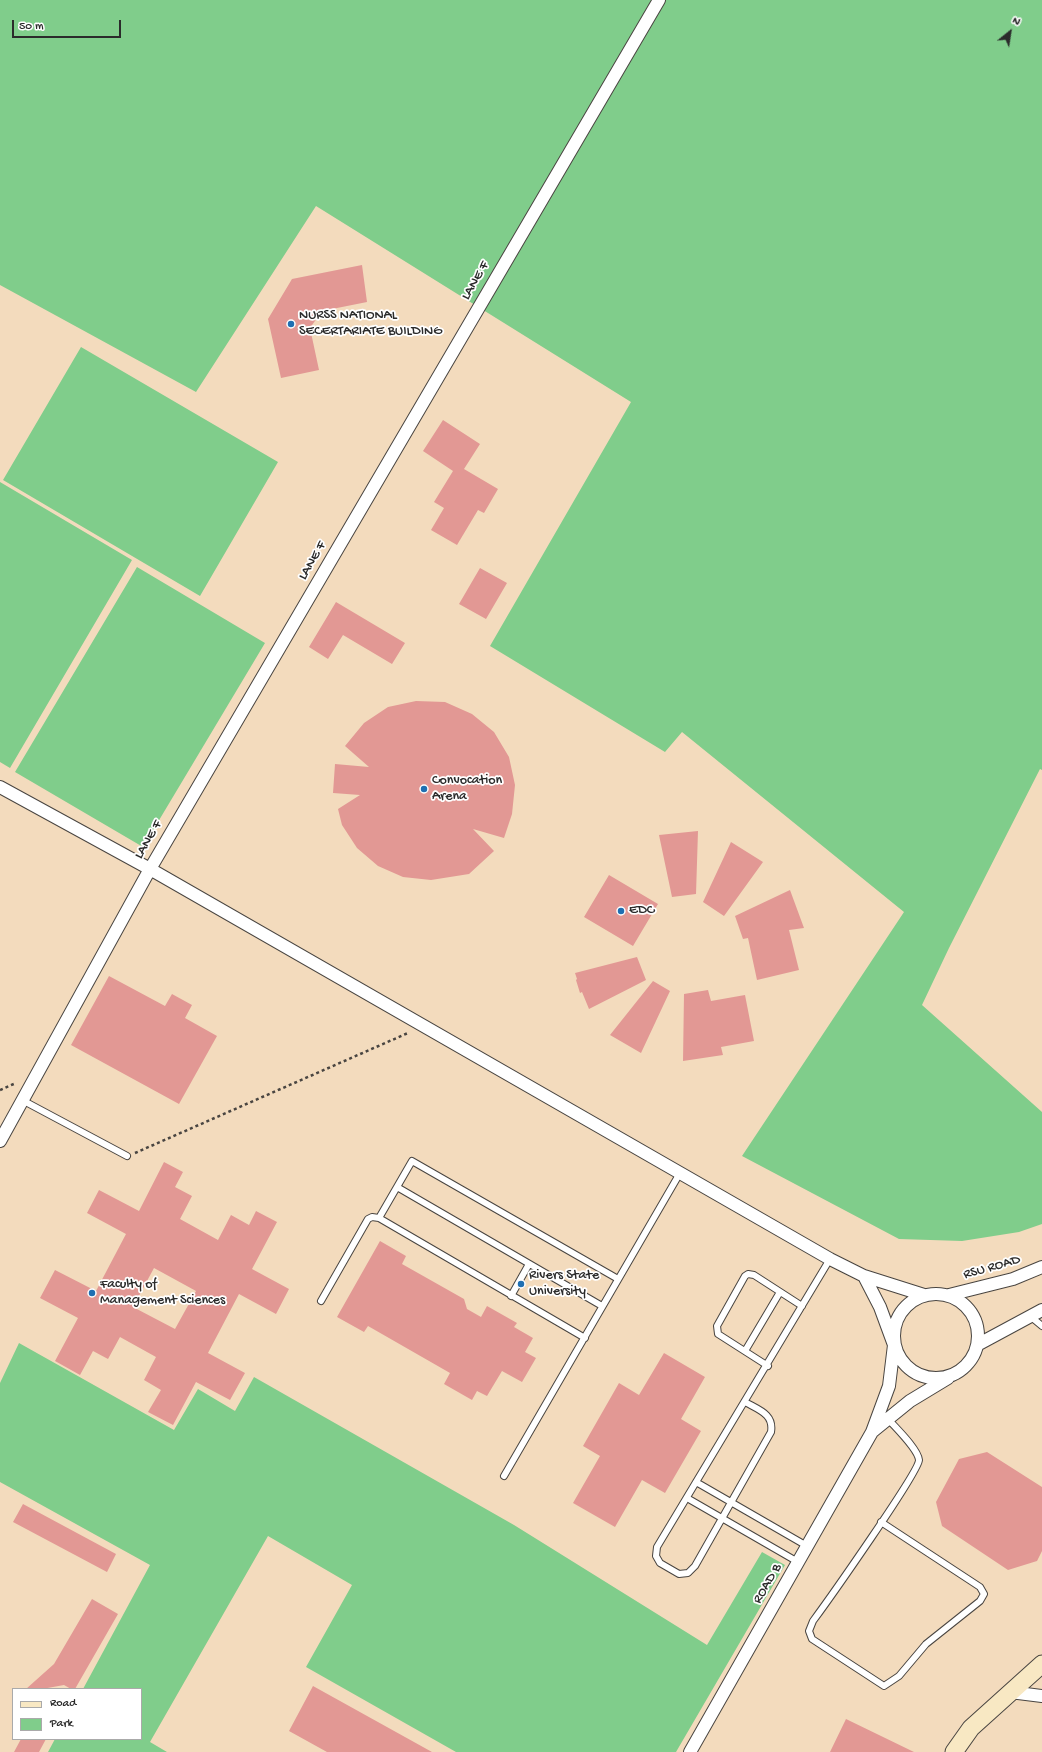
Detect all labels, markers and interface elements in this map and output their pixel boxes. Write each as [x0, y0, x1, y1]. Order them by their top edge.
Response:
scale bar [14, 12, 123, 38]
north arrow [990, 12, 1030, 52]
text: N [1010, 15, 1022, 29]
text: 50 m [19, 20, 44, 34]
street label: LANE F [458, 259, 494, 303]
place label: NURSS NATIONAL SECERTARIATE BUILDING [299, 308, 442, 340]
marker: NURSS NATIONAL SECERTARIATE BUILDING [286, 319, 296, 329]
street label: LANE F [295, 539, 331, 583]
place label: Convocation Arena [432, 773, 502, 806]
marker: Convocation Arena [419, 784, 429, 794]
street label: LANE F [131, 818, 167, 862]
place label: EDC [629, 903, 654, 919]
marker: EDC [616, 906, 626, 916]
street label: RSU ROAD [962, 1252, 1022, 1284]
place label: Rivers State University [529, 1268, 599, 1300]
place label: Faculty of Management Sciences [100, 1277, 225, 1310]
marker: Rivers State University [516, 1279, 526, 1289]
marker: Faculty of Management Sciences [87, 1288, 97, 1298]
street label: ROAD B [750, 1561, 786, 1607]
legend [12, 1688, 142, 1740]
text: Road [50, 1697, 76, 1711]
text: Park [50, 1717, 73, 1731]

